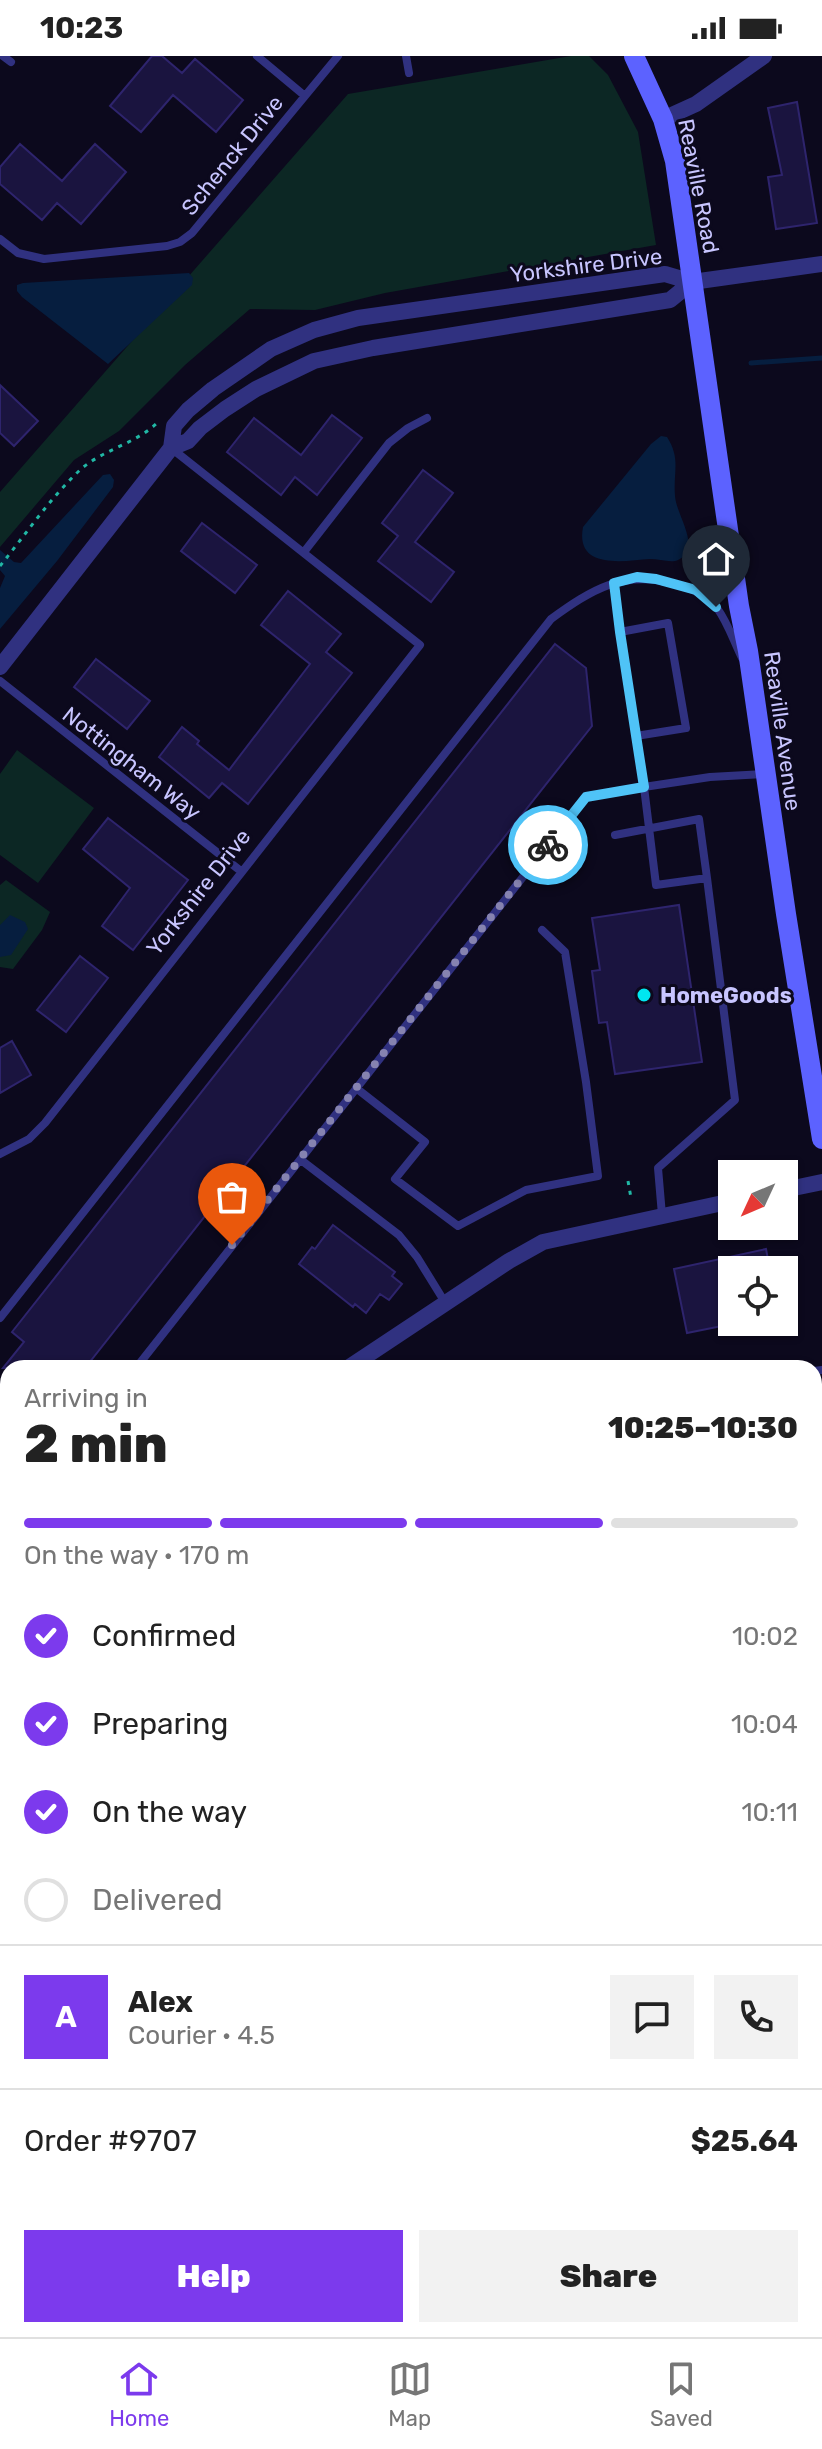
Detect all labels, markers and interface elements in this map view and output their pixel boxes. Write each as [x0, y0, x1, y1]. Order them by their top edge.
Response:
text: 10:23 [40, 10, 123, 46]
street label: Schenck Drive [176, 90, 289, 221]
street label: Reaville Road [672, 116, 725, 256]
street label: Yorkshire Drive [508, 243, 664, 288]
pin [682, 525, 750, 607]
icon: home [694, 537, 738, 581]
street label: Reaville Avenue [758, 650, 807, 813]
street label: Nottingham Way [57, 701, 206, 826]
courier [508, 805, 588, 885]
icon: bike [526, 823, 570, 867]
street label: Yorkshire Drive [141, 824, 256, 961]
place label: HomeGoods [660, 982, 792, 1009]
marker: HomeGoods [635, 986, 653, 1004]
north arrow [718, 1160, 798, 1240]
map controls [718, 1160, 798, 1336]
pin [198, 1163, 266, 1245]
icon: bag [210, 1175, 254, 1219]
button: locate [718, 1256, 798, 1336]
text: Arriving in [24, 1383, 148, 1414]
text: 10:25–10:30 [608, 1410, 798, 1446]
text: 2 min [24, 1413, 168, 1475]
text: On the way · 170 m [24, 1540, 249, 1571]
icon: check [24, 1614, 68, 1658]
text: Confirmed [92, 1618, 236, 1654]
text: 10:02 [732, 1621, 798, 1652]
icon: check [24, 1702, 68, 1746]
text: Preparing [92, 1706, 228, 1742]
text: 10:04 [731, 1709, 798, 1740]
icon: check [24, 1790, 68, 1834]
text: On the way [92, 1794, 247, 1830]
text: 10:11 [741, 1797, 798, 1828]
text: Delivered [92, 1882, 223, 1918]
button: chat [610, 1975, 694, 2059]
button: phone [714, 1975, 798, 2059]
text: Alex [128, 1984, 193, 2020]
text: A [55, 1999, 77, 2035]
text: Courier · 4.5 [128, 2020, 275, 2051]
text: Order #9707 [24, 2123, 197, 2159]
text: $25.64 [691, 2123, 798, 2159]
button: Help [24, 2230, 403, 2322]
button: Share [419, 2230, 798, 2322]
tab: Home [109, 2357, 169, 2432]
tab: Map [388, 2357, 432, 2432]
tab: Saved [650, 2357, 713, 2432]

